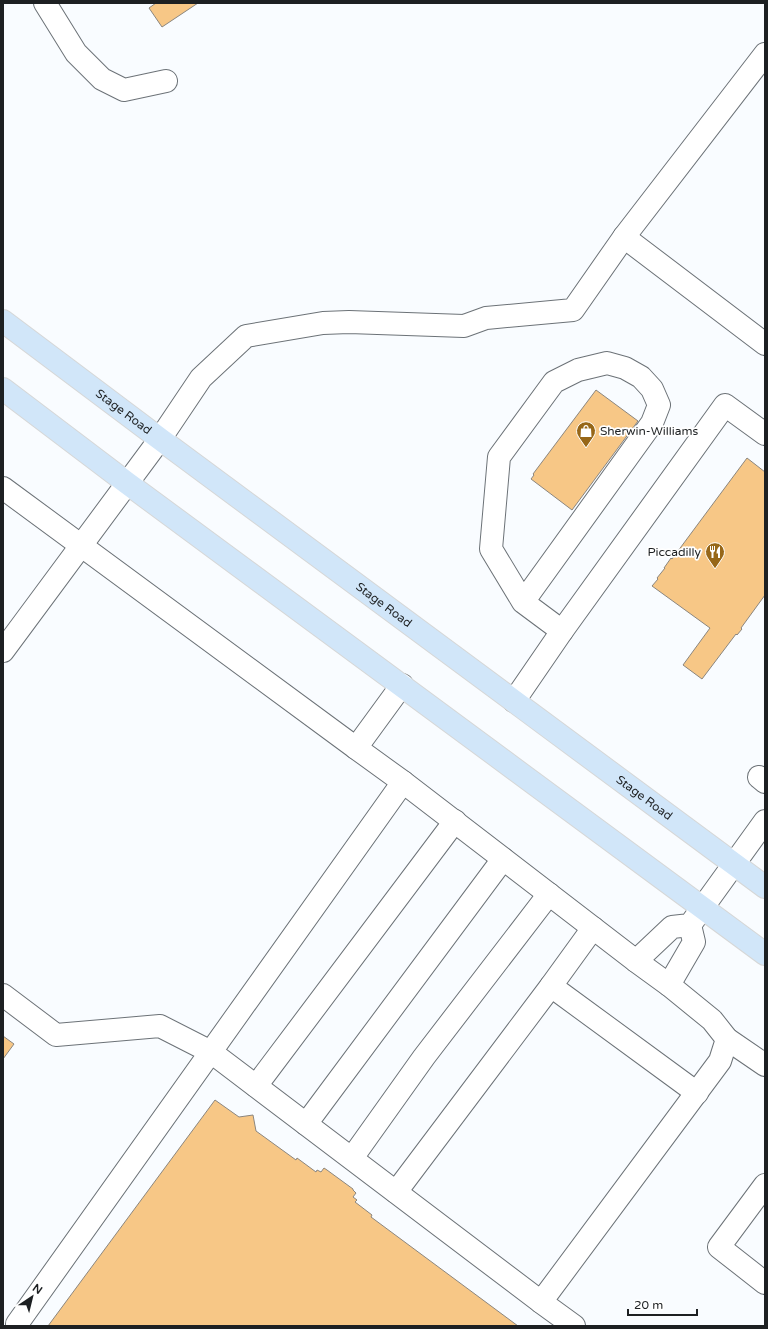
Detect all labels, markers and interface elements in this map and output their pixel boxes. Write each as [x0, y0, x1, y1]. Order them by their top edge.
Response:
street label: Stage Road [93, 386, 154, 437]
shop icon: Sherwin-Williams [575, 420, 597, 448]
place label: Sherwin-Williams [600, 424, 698, 438]
restaurant icon: Piccadilly [704, 541, 726, 569]
place label: Piccadilly [648, 545, 702, 559]
street label: Stage Road [353, 579, 415, 630]
street label: Stage Road [614, 772, 675, 823]
north arrow [12, 1277, 52, 1317]
text: N [30, 1281, 45, 1297]
scale bar [628, 1291, 697, 1317]
text: 20 m [634, 1298, 663, 1312]

